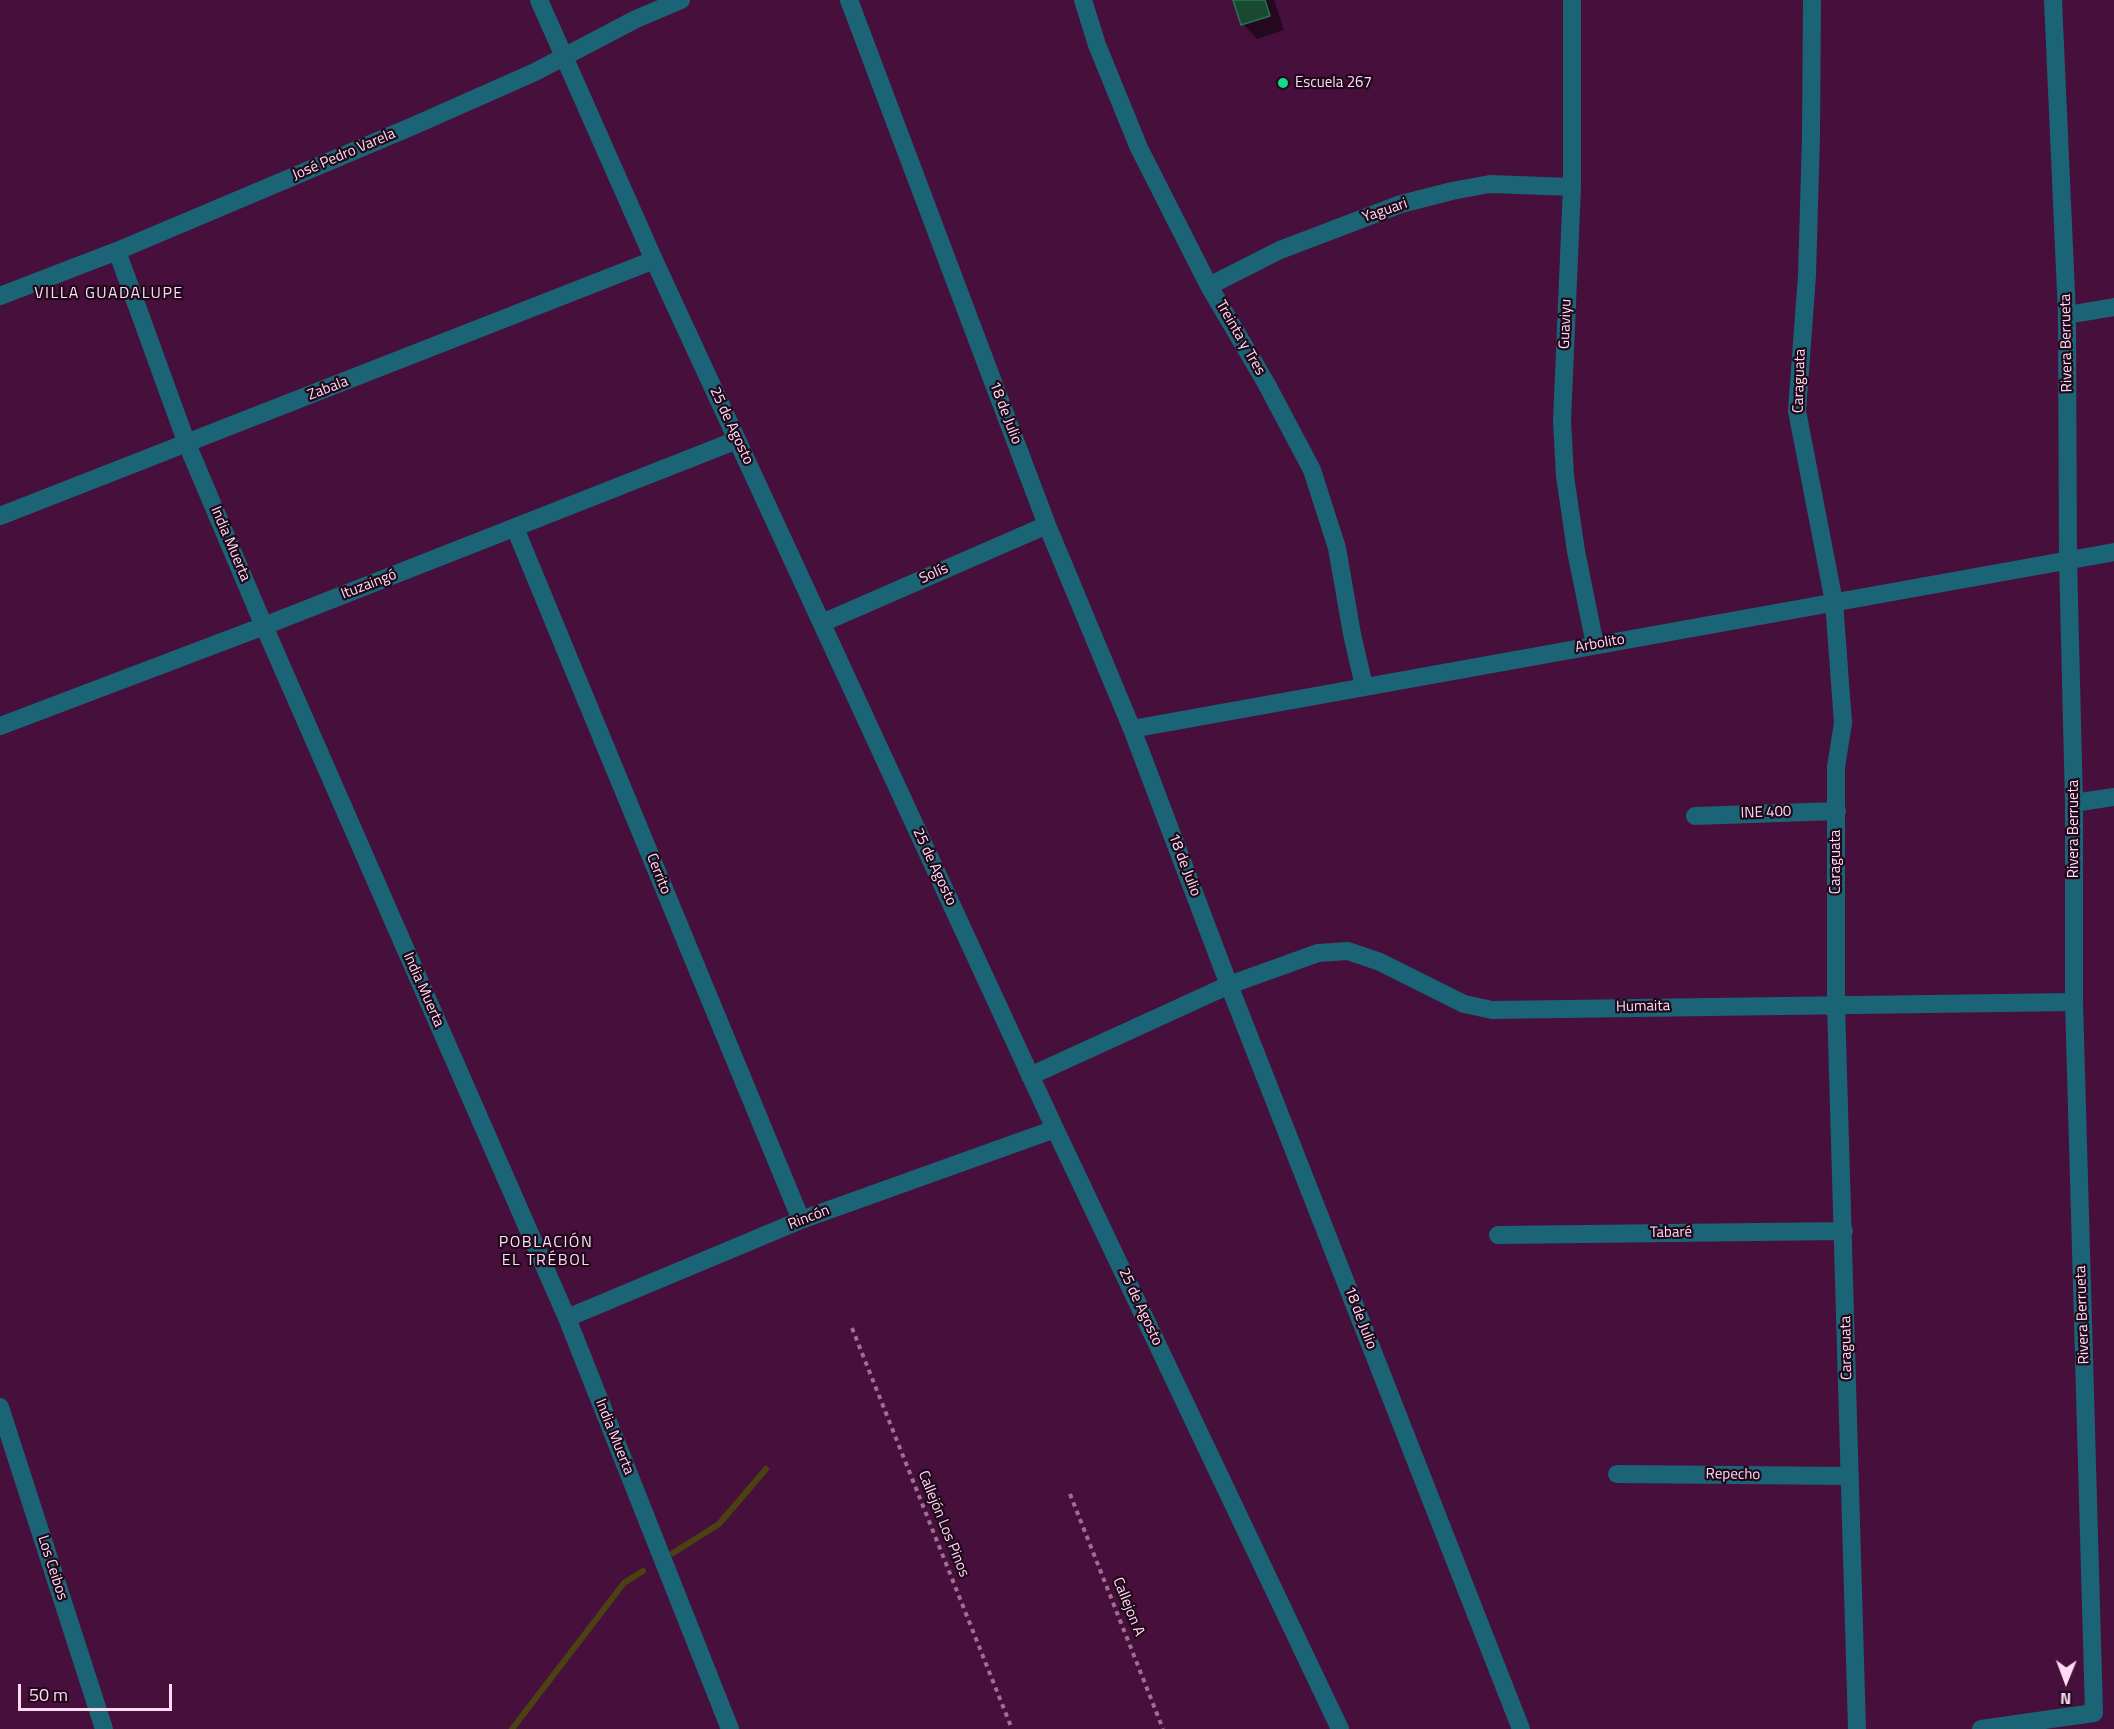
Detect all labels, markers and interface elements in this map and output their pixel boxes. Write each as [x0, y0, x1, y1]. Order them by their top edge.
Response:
place label: Escuela 267 [1295, 74, 1372, 92]
marker: Escuela 267 [1276, 76, 1290, 90]
street label: José Pedro Varela [290, 125, 398, 185]
street label: Yaguari [1360, 195, 1410, 227]
district label: VILLA GUADALUPE [34, 284, 184, 304]
street label: Rivera Berrueta [2057, 294, 2077, 392]
street label: Treinta y Tres [1211, 297, 1269, 379]
street label: Guaviyu [1556, 299, 1576, 349]
street label: Caraguata [1790, 349, 1810, 413]
street label: Zabala [305, 373, 351, 405]
street label: 18 de Julio [985, 379, 1025, 447]
street label: 25 de Agosto [705, 384, 757, 468]
street label: India Muerta [206, 504, 254, 584]
street label: Solís [917, 560, 951, 588]
street label: Ituzaingó [339, 566, 399, 604]
street label: Arbolito [1574, 631, 1626, 657]
street label: Rivera Berrueta [2065, 780, 2083, 878]
street label: INE 400 [1740, 803, 1792, 823]
street label: 25 de Agosto [908, 825, 960, 909]
street label: Caraguata [1827, 830, 1845, 894]
street label: 18 de Julio [1164, 831, 1204, 899]
street label: Cerrito [642, 851, 674, 897]
street label: India Muerta [399, 950, 447, 1030]
street label: Humaita [1616, 998, 1670, 1016]
street label: Rincón [786, 1202, 832, 1234]
street label: Tabaré [1650, 1224, 1692, 1242]
district label: POBLACIÓN EL TRÉBOL [499, 1233, 593, 1271]
street label: 25 de Agosto [1114, 1265, 1166, 1349]
street label: Rivera Berrueta [2072, 1265, 2094, 1365]
street label: 18 de Julio [1340, 1284, 1380, 1352]
street label: Caraguata [1837, 1316, 1857, 1380]
street label: India Muerta [591, 1397, 637, 1477]
street label: Repecho [1706, 1466, 1760, 1484]
street label: Callejón Los Pinos [913, 1468, 973, 1580]
street label: Los Ceibos [33, 1533, 71, 1603]
street label: Callejon A [1108, 1575, 1148, 1639]
north arrow [2036, 1651, 2096, 1711]
scale bar [21, 1672, 176, 1710]
text: 50 m [29, 1681, 68, 1708]
text: N [2060, 1687, 2071, 1711]

